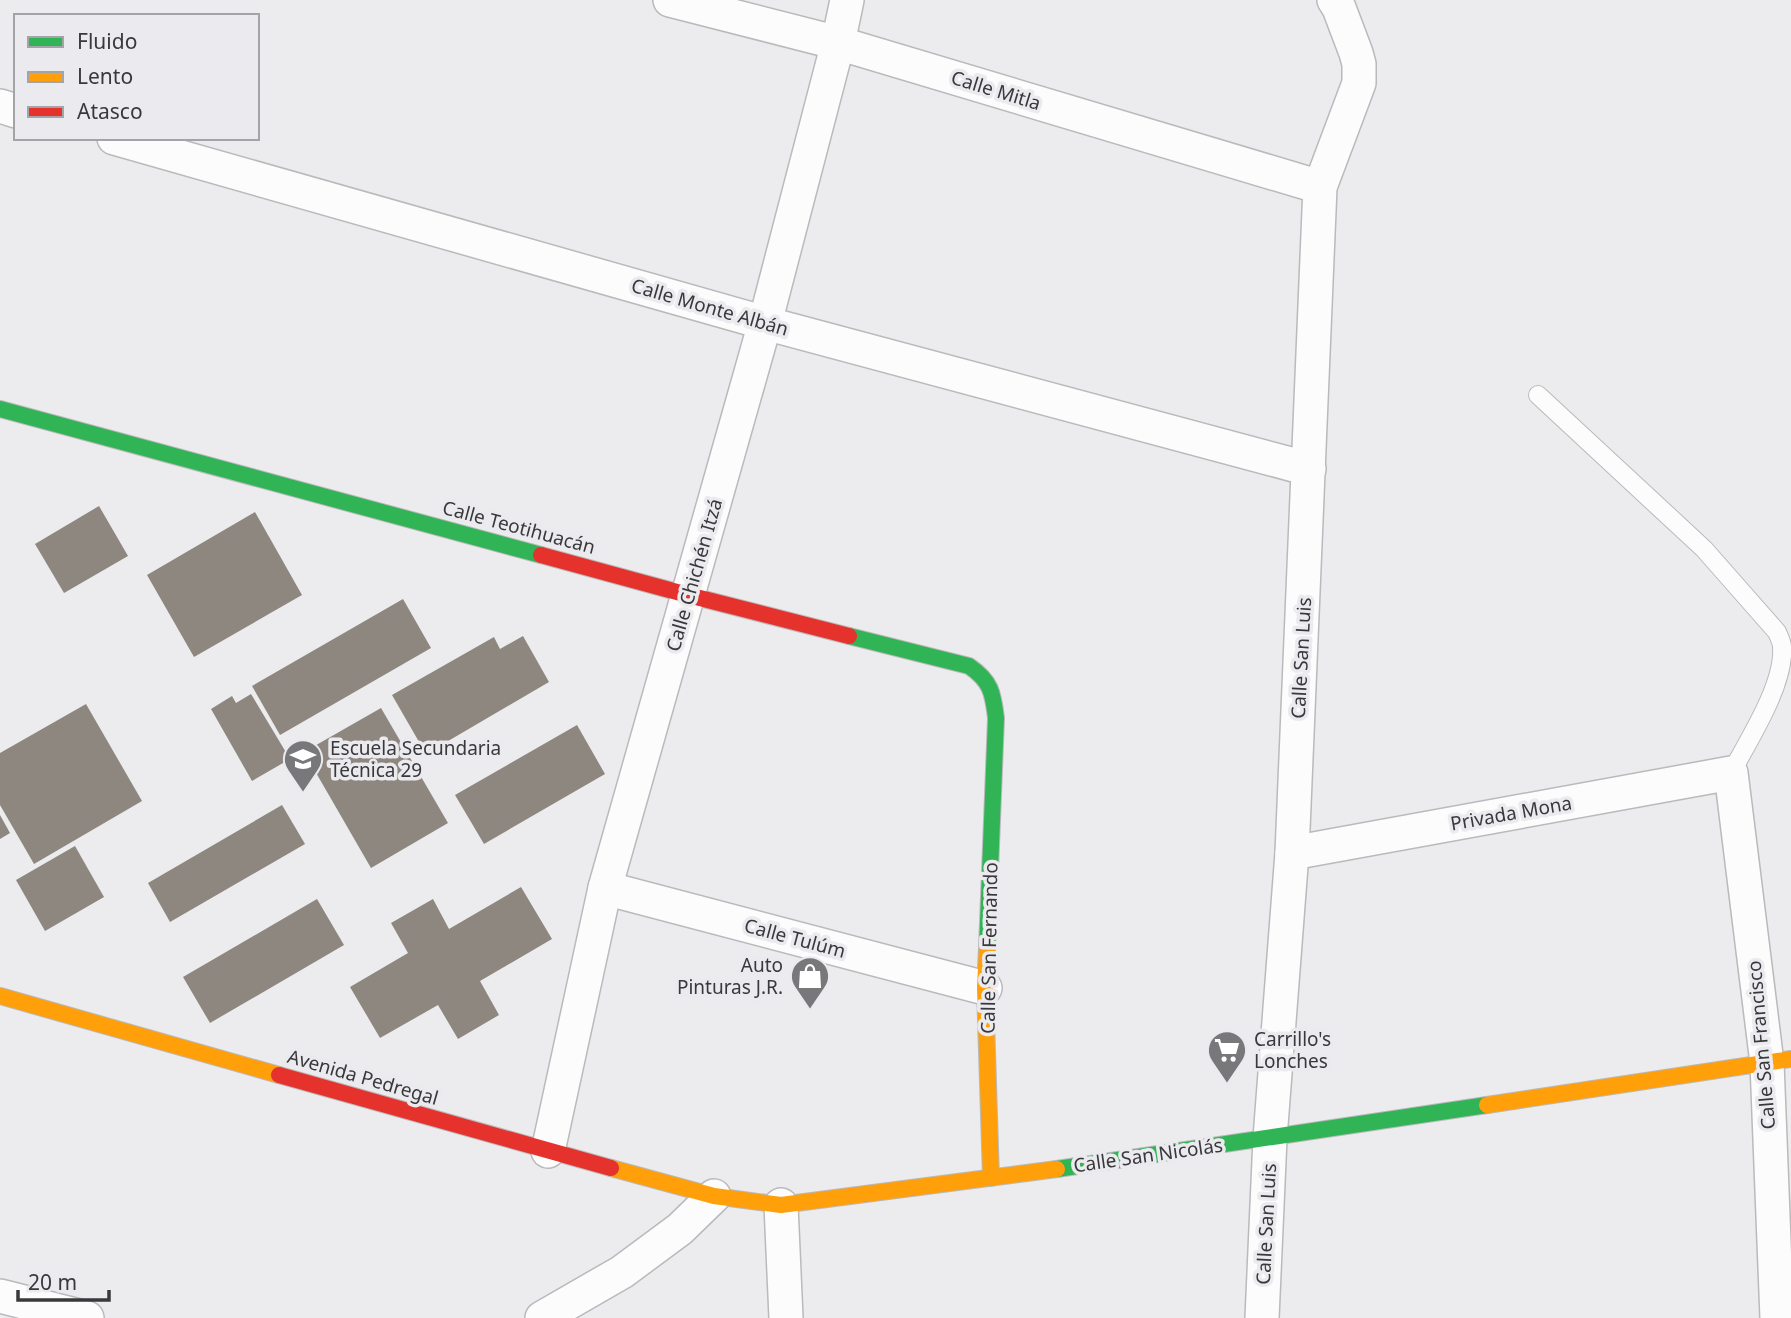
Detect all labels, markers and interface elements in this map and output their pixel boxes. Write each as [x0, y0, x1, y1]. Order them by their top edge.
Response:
legend [14, 14, 259, 140]
text: Fluido [77, 27, 137, 55]
text: Lento [77, 62, 133, 90]
street label: Calle Mitla [948, 64, 1044, 116]
text: Atasco [77, 97, 143, 125]
street label: Calle Monte Albán [628, 272, 792, 342]
street label: Calle Teotihuacán [440, 494, 598, 560]
street label: Calle Chichén Itzá [660, 496, 728, 654]
street label: Calle San Luis [1285, 597, 1317, 719]
place label: Escuela Secundaria Técnica 29 [330, 735, 501, 783]
school or university icon: Escuela Secundaria Técnica 29 [282, 738, 324, 793]
street label: Privada Mona [1448, 790, 1574, 836]
street label: Calle San Fernando [975, 862, 1003, 1034]
street label: Calle Tulúm [741, 912, 849, 964]
place label: Auto Pinturas J.R. [677, 952, 783, 1000]
shop icon: Auto Pinturas J.R. [789, 955, 831, 1010]
street label: Calle San Francisco [1741, 960, 1781, 1130]
place label: Carrillo's Lonches [1254, 1026, 1331, 1074]
supermarket icon: Carrillo's Lonches [1206, 1029, 1248, 1084]
street label: Avenida Pedregal [285, 1043, 441, 1111]
street label: Calle San Nicolás [1072, 1132, 1224, 1178]
street label: Calle San Luis [1250, 1163, 1282, 1285]
scale bar [18, 1258, 108, 1302]
text: 20 m [28, 1268, 77, 1296]

